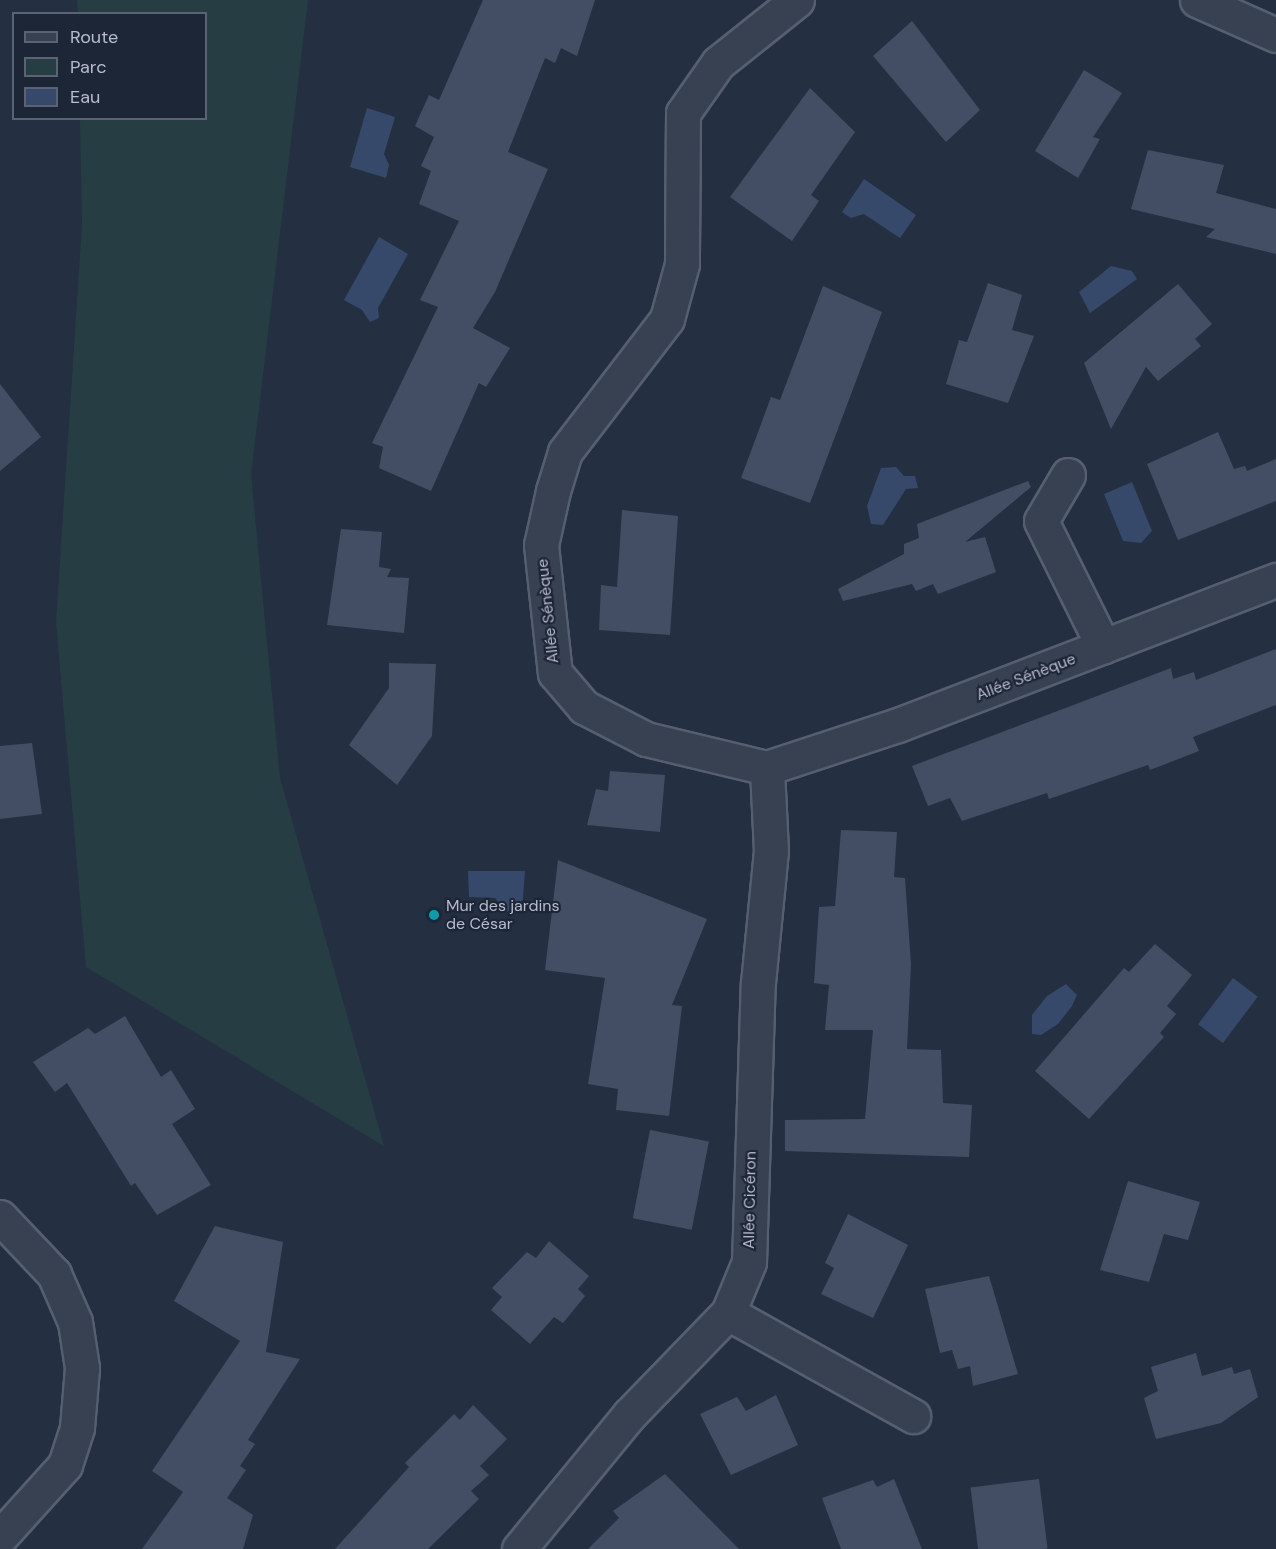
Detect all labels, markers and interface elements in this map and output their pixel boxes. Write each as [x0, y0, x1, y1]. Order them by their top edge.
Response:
legend [12, 12, 207, 120]
text: Route [70, 25, 118, 49]
text: Parc [70, 55, 106, 79]
text: Eau [70, 85, 100, 109]
street label: Allée Sénèque [533, 558, 563, 664]
street label: Allée Sénèque [973, 649, 1079, 705]
place label: Mur des jardins de César [446, 896, 560, 934]
marker: Mur des jardins de César [427, 908, 441, 922]
street label: Allée Cicéron [740, 1151, 760, 1249]

